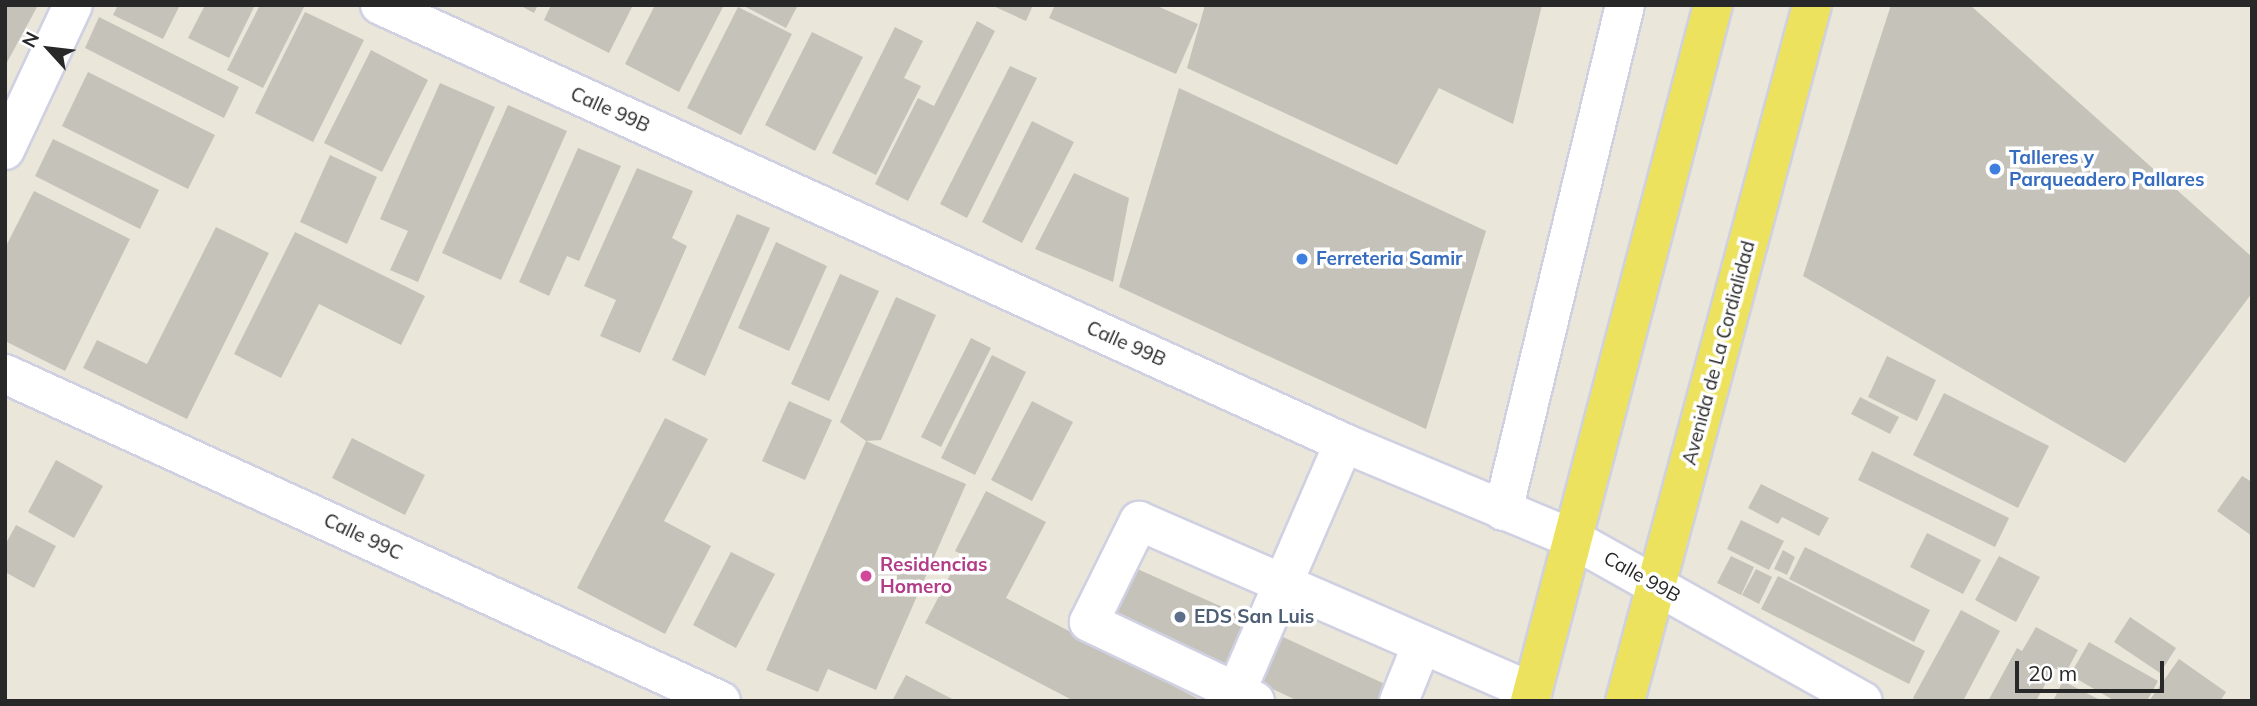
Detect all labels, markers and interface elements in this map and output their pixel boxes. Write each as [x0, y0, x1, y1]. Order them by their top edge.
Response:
north arrow [14, 14, 84, 84]
text: N [16, 28, 44, 51]
street label: Calle 99B [567, 82, 653, 138]
place label: Talleres y Parqueadero Pallares [2009, 147, 2205, 191]
marker: Talleres y Parqueadero Pallares [1987, 161, 2003, 177]
street label: Avenida de La Cordialidad [1678, 238, 1760, 468]
place label: Ferreteria Samir [1316, 248, 1463, 270]
marker: Ferreteria Samir [1294, 251, 1310, 267]
street label: Calle 99B [1083, 316, 1169, 372]
street label: Calle 99C [320, 509, 406, 565]
street label: Calle 99B [1600, 547, 1684, 607]
place label: Residencias Homero [880, 554, 987, 598]
marker: Residencias Homero [858, 568, 874, 584]
place label: EDS San Luis [1194, 606, 1314, 628]
marker: EDS San Luis [1172, 609, 1188, 625]
scale bar [2019, 646, 2168, 690]
text: 20 m [2028, 660, 2077, 686]

